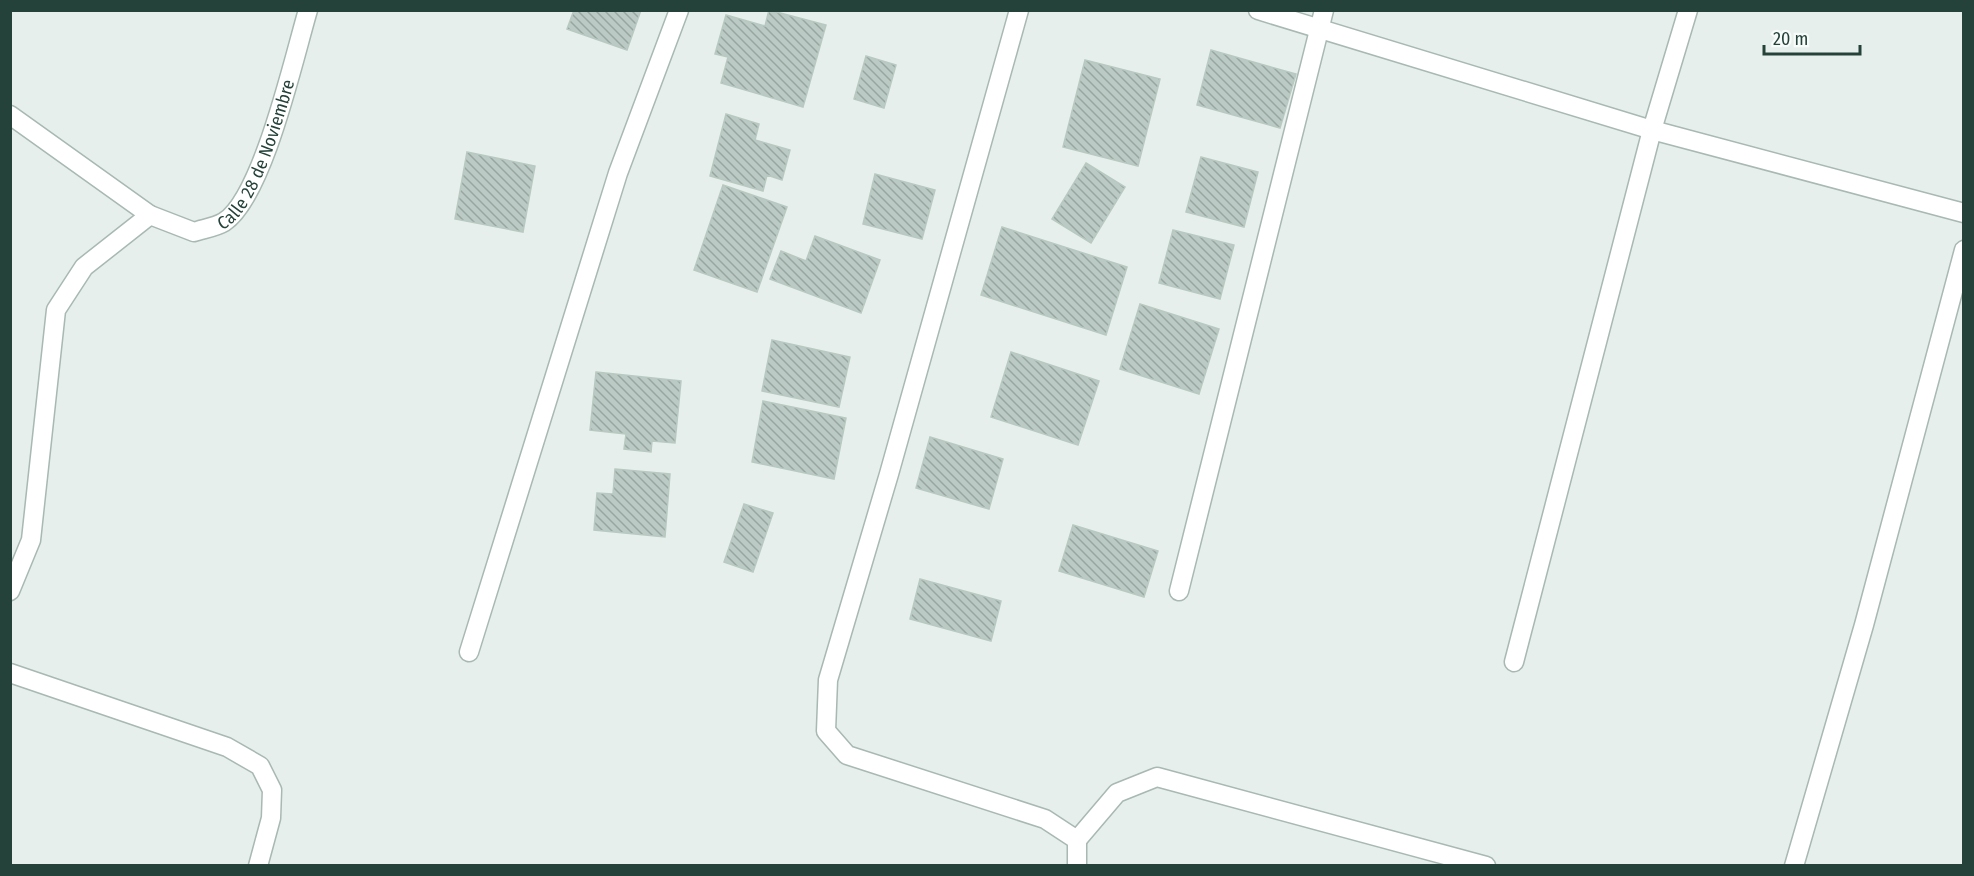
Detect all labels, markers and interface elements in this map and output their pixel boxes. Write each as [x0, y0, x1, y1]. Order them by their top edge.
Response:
scale bar [1764, 18, 1860, 56]
text: 20 m [1773, 28, 1808, 50]
street label: Calle 28 de Noviembre [214, 77, 299, 235]

